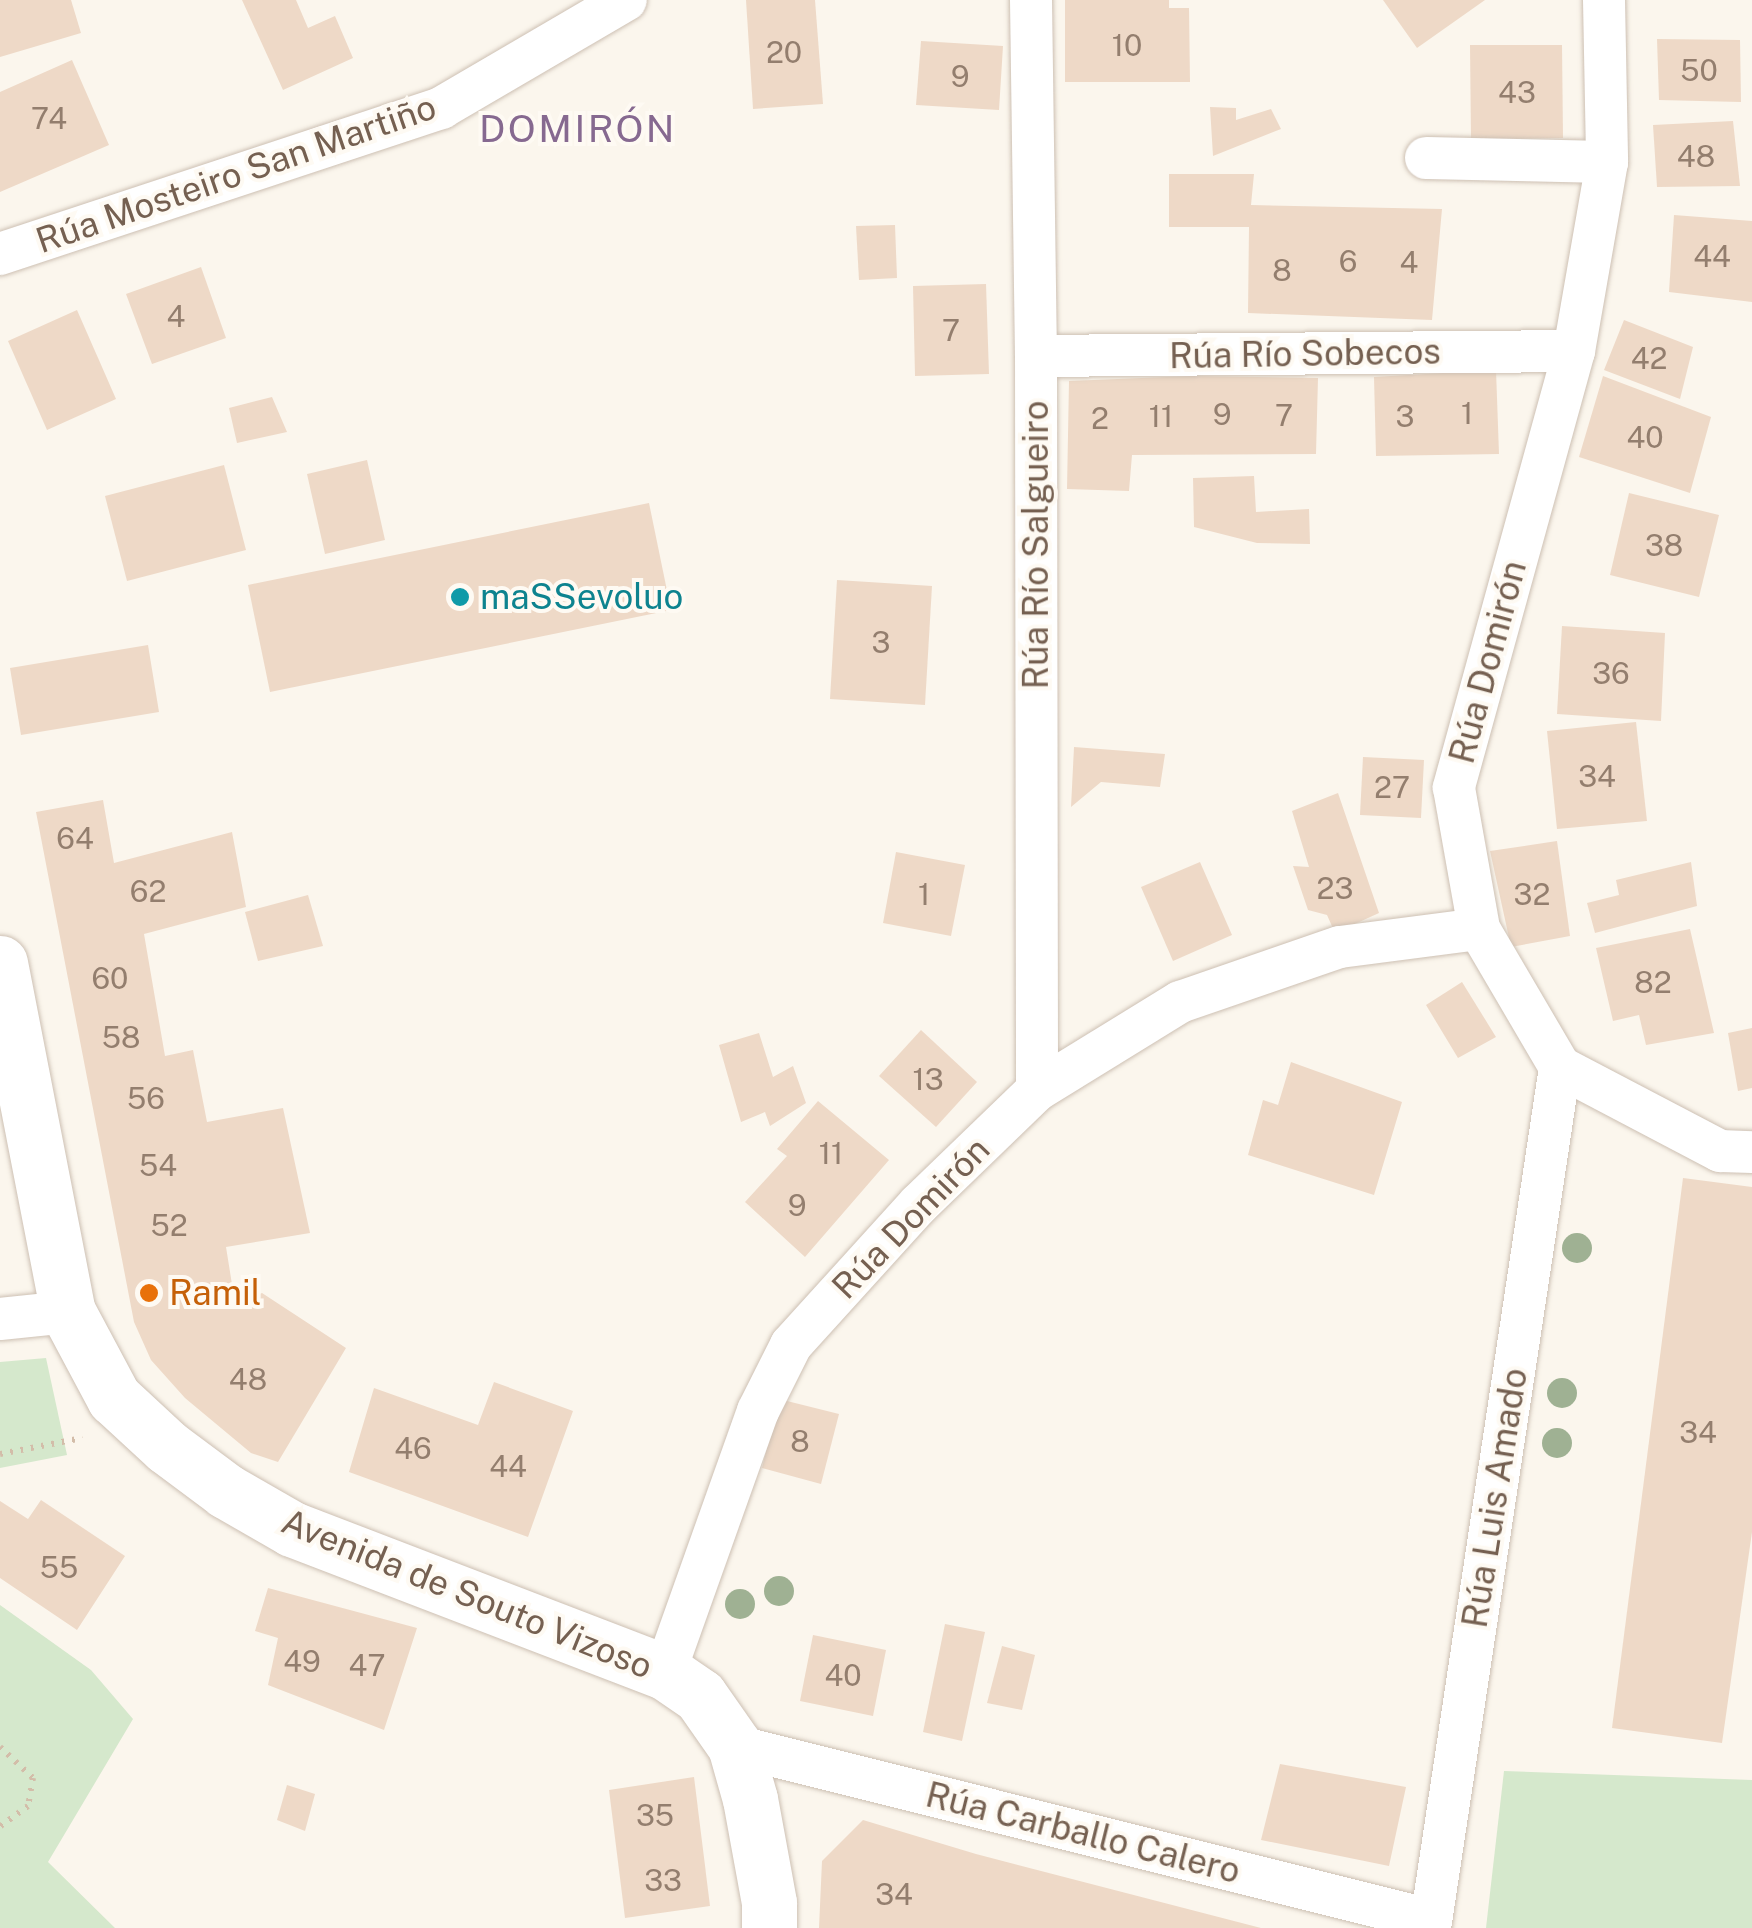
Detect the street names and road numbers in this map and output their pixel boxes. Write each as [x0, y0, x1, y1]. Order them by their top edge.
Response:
street label: Rúa Mosteiro San Martiño [31, 86, 441, 262]
street label: Rúa Río Sobecos [1169, 331, 1441, 377]
street label: Rúa Río Salgueiro [1015, 401, 1057, 689]
street label: Rúa Domirón [1441, 556, 1535, 768]
street label: Rúa Domirón [824, 1129, 998, 1307]
street label: Rúa Luis Amado [1454, 1365, 1536, 1631]
street label: Avenida de Souto Vizoso [275, 1500, 659, 1688]
street label: Rúa Carballo Calero [921, 1774, 1245, 1892]

